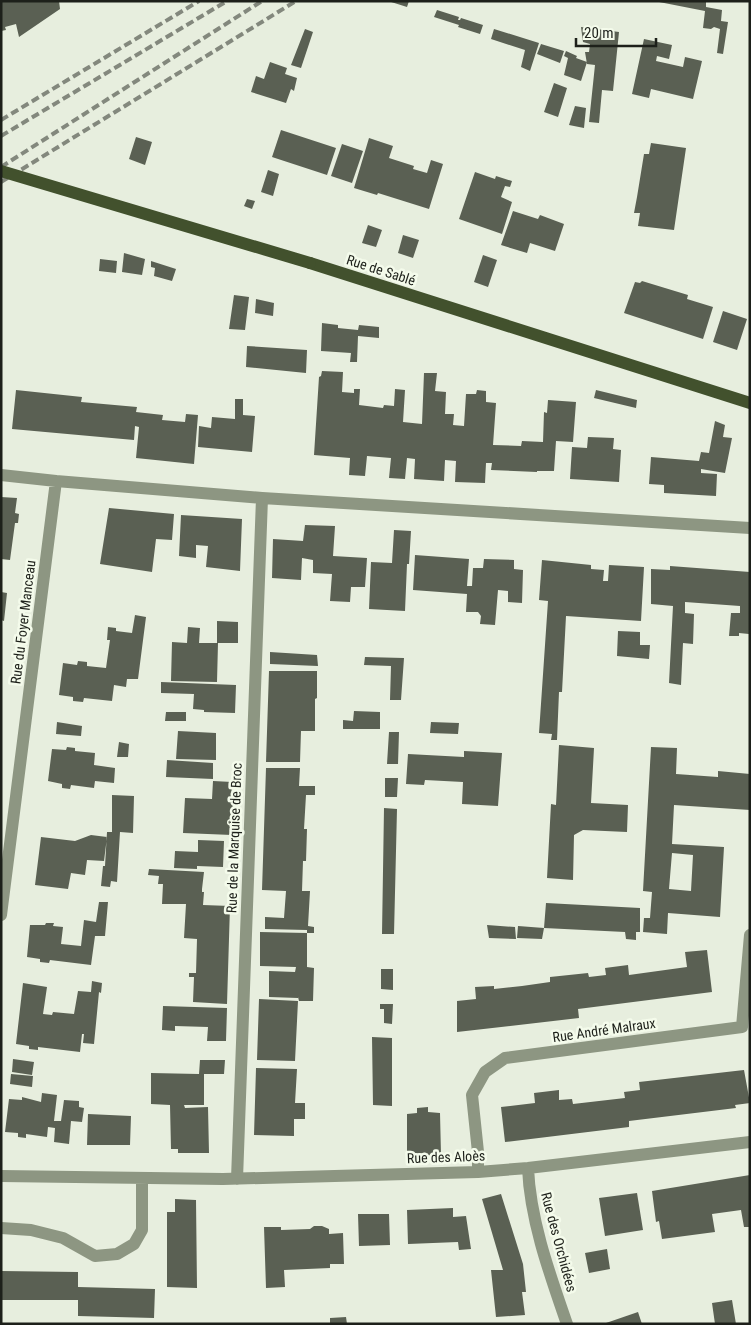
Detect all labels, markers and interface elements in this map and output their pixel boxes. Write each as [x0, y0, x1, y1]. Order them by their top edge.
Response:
scale bar [576, 15, 656, 47]
text: 20 m [584, 24, 614, 42]
street label: Rue de Sablé [345, 251, 418, 289]
street label: Rue du Foyer Manceau [7, 559, 39, 685]
street label: Rue de la Marquise de Broc [223, 763, 245, 913]
street label: Rue André Malraux [551, 1015, 657, 1045]
street label: Rue des Aloès [407, 1148, 485, 1166]
street label: Rue des Orchidées [538, 1190, 580, 1294]

